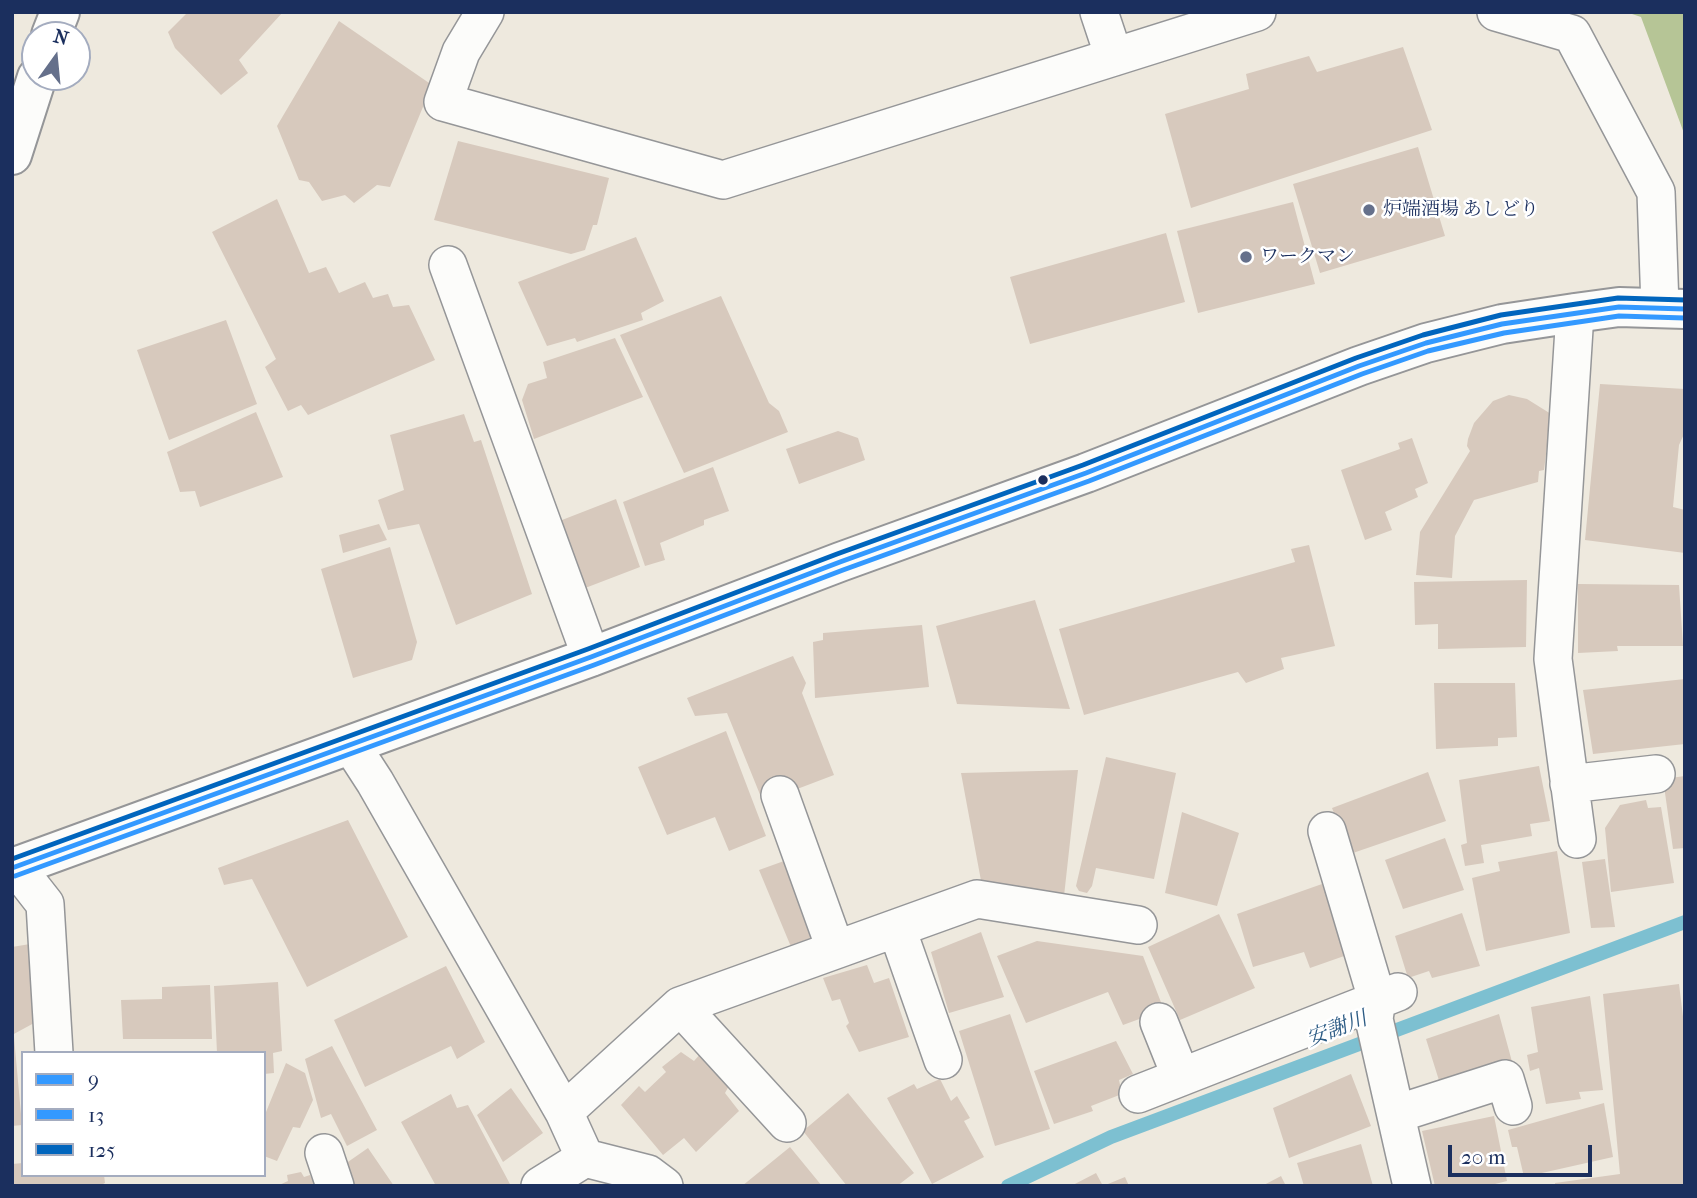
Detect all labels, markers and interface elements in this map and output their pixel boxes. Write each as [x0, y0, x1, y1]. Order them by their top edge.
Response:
north arrow [21, 21, 91, 91]
text: N [51, 25, 71, 50]
place label: 炉端酒場 あしどり [1383, 199, 1539, 221]
marker: 炉端酒場 あしどり [1361, 202, 1377, 218]
place label: ワークマン [1260, 246, 1355, 268]
marker: ワークマン [1238, 249, 1254, 265]
unlabelled marker [1036, 473, 1050, 487]
water label: 安謝川 [1303, 1007, 1371, 1053]
legend [21, 1051, 266, 1177]
text: 9 [88, 1068, 99, 1092]
text: 13 [88, 1103, 104, 1127]
scale bar [1452, 1132, 1596, 1176]
text: 125 [88, 1138, 115, 1162]
text: 20 m [1461, 1145, 1505, 1169]

